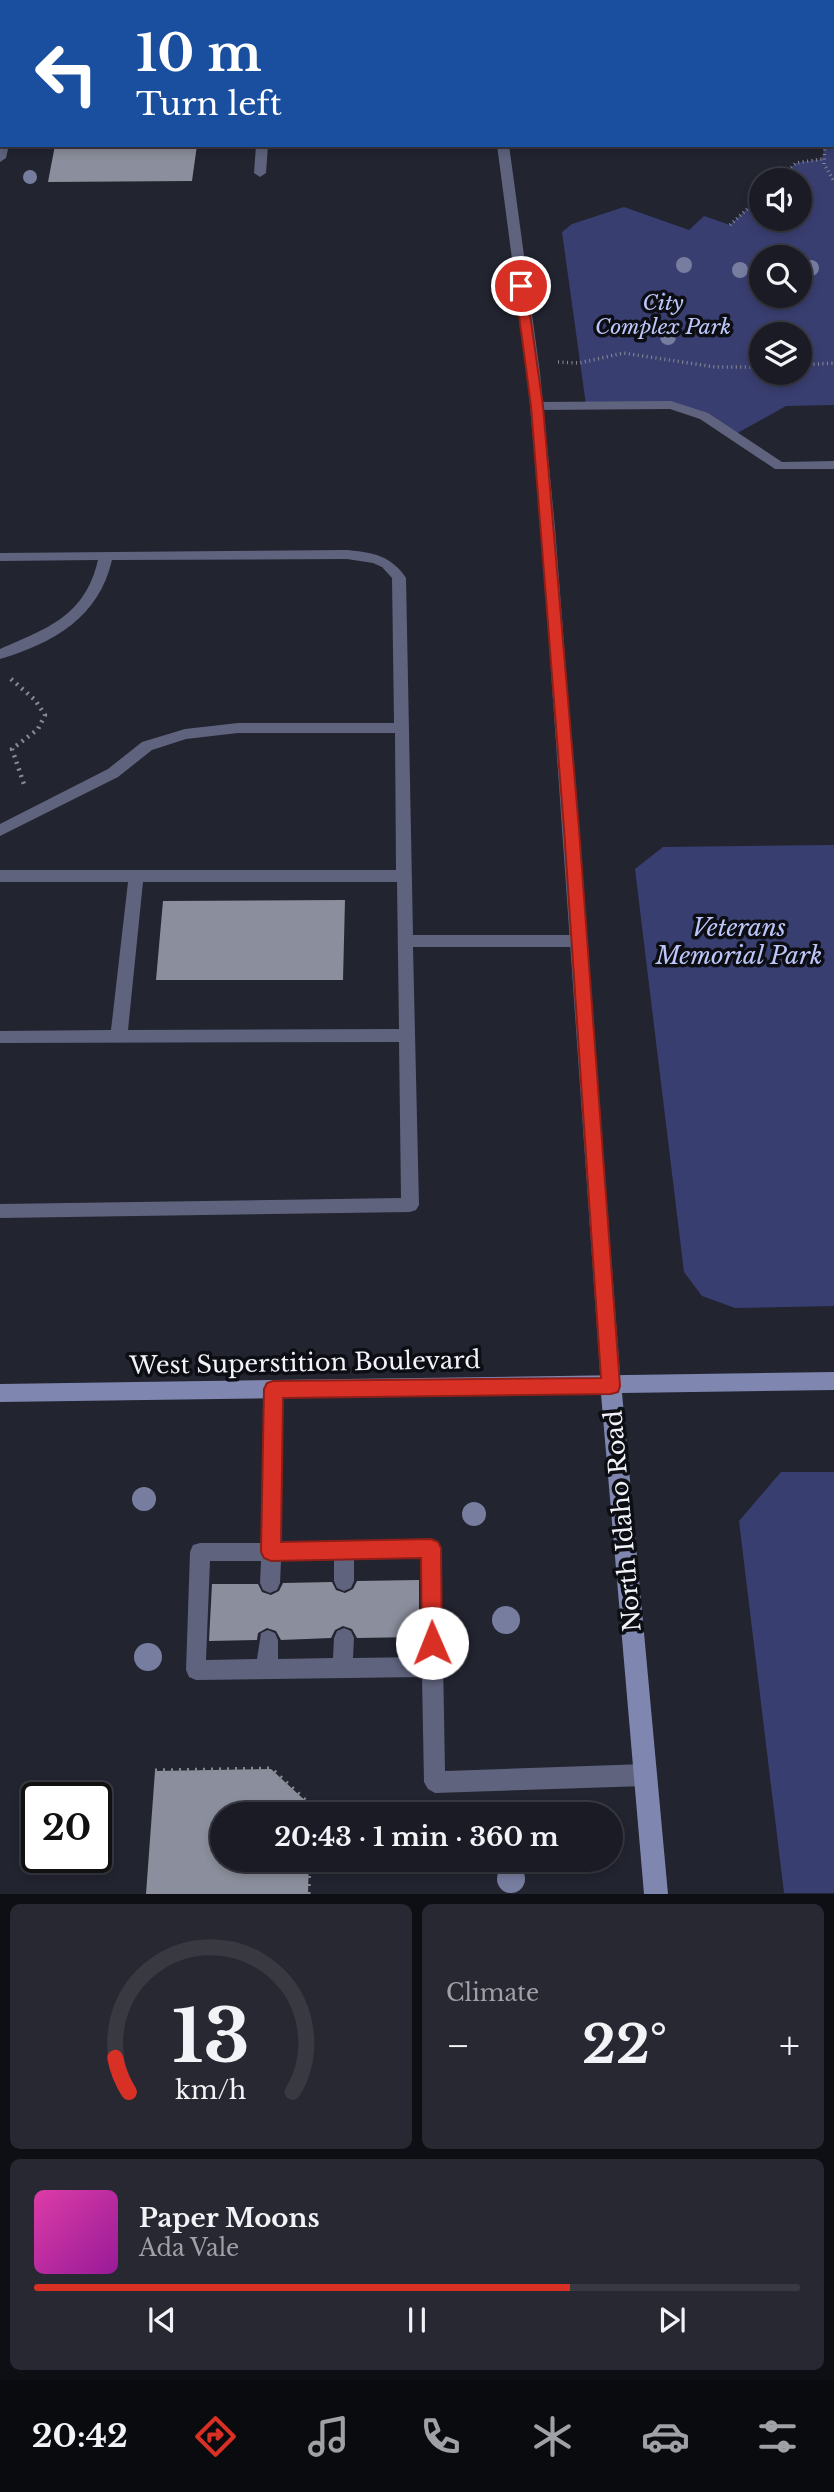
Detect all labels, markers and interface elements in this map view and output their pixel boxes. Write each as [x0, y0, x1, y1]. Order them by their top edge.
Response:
text: 10 m [136, 23, 262, 84]
icon: left [21, 28, 112, 119]
text: Turn left [136, 84, 282, 124]
map controls [749, 168, 812, 385]
button: sound [749, 168, 812, 231]
button: search [749, 245, 812, 308]
pin [491, 256, 551, 316]
icon: arrive [502, 267, 540, 305]
park label: City Complex Park [595, 290, 731, 340]
button: layers [749, 322, 812, 385]
park label: Veterans Memorial Park [655, 913, 822, 970]
street label: West Superstition Boulevard [128, 1345, 481, 1380]
street label: North Idaho Road [598, 1409, 647, 1633]
position arrow [395, 1606, 469, 1680]
speed limit sign: 20 [21, 1782, 112, 1873]
text: 20:43 · 1 min · 360 m [274, 1821, 559, 1853]
text: Climate [446, 1979, 539, 2007]
text: 13 [172, 1992, 250, 2083]
text: 22° [582, 2013, 667, 2077]
text: − [446, 2022, 470, 2069]
text: + [779, 2022, 800, 2069]
text: km/h [176, 2075, 246, 2106]
text: Paper Moons [139, 2202, 320, 2234]
text: Ada Vale [139, 2234, 239, 2262]
icon: previous [143, 2301, 181, 2339]
icon: pause [398, 2301, 436, 2339]
icon: next [653, 2301, 691, 2339]
icon: directions [191, 2412, 240, 2461]
icon: music [304, 2412, 353, 2461]
icon: phone [416, 2412, 465, 2461]
icon: climate [528, 2412, 577, 2461]
icon: car [641, 2412, 690, 2461]
icon: filters [753, 2412, 802, 2461]
text: 20:42 [32, 2416, 128, 2456]

